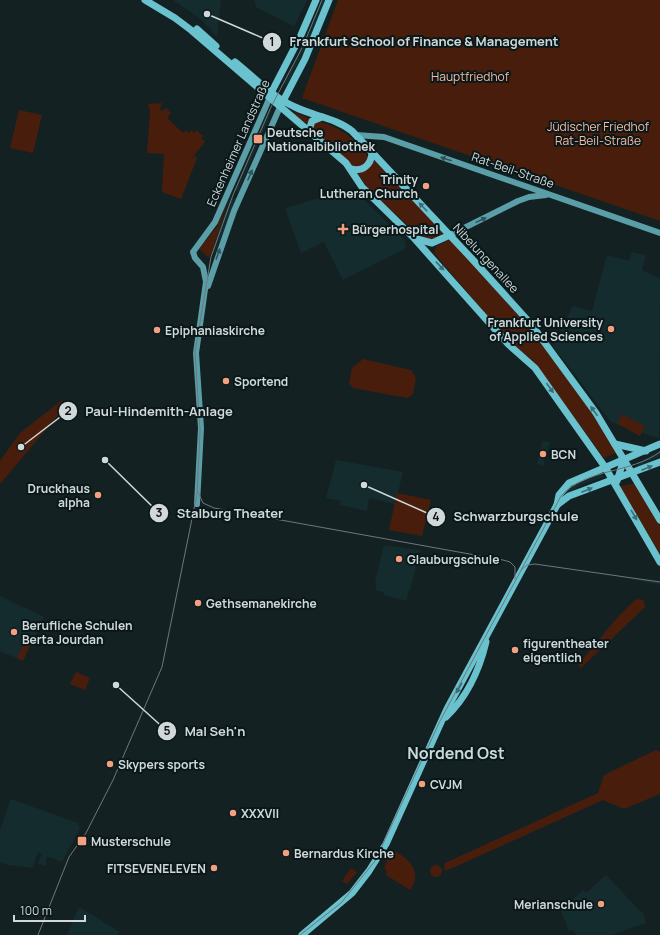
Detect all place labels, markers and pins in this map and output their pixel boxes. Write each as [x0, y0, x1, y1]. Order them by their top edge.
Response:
callout: Frankfurt School of Finance & Management [262, 29, 567, 54]
place label: Deutsche Nationalbibliothek [267, 124, 376, 155]
marker: Deutsche Nationalbibliothek [252, 133, 264, 145]
place label: Trinity Lutheran Church [320, 171, 418, 202]
marker: Trinity Lutheran Church [421, 181, 431, 191]
place label: Bürgerhospital [352, 221, 439, 238]
marker: Bürgerhospital [337, 223, 349, 235]
place label: Frankfurt University of Applied Sciences [488, 314, 603, 345]
place label: Epiphaniaskirche [165, 322, 265, 339]
marker: Frankfurt University of Applied Sciences [606, 324, 616, 334]
marker: Epiphaniaskirche [152, 325, 162, 335]
place label: Sportend [234, 373, 288, 390]
marker: Sportend [221, 376, 231, 386]
callout: Paul-Hindemith-Anlage [58, 399, 241, 424]
place label: BCN [551, 446, 576, 463]
marker: BCN [538, 449, 548, 459]
place label: Druckhaus alpha [28, 480, 90, 511]
marker: Druckhaus alpha [93, 490, 103, 500]
callout: Stalburg Theater [149, 500, 292, 525]
callout: Schwarzburgschule [426, 504, 587, 529]
place label: Glauburgschule [407, 551, 499, 568]
marker: Glauburgschule [394, 554, 404, 564]
place label: Gethsemanekirche [206, 595, 317, 612]
marker: Gethsemanekirche [193, 598, 203, 608]
place label: Berufliche Schulen Berta Jourdan [22, 617, 133, 648]
marker: Berufliche Schulen Berta Jourdan [9, 627, 19, 637]
place label: figurentheater eigentlich [523, 635, 609, 666]
marker: figurentheater eigentlich [510, 645, 520, 655]
callout: Mal Seh'n [157, 719, 253, 744]
place label: Skypers sports [118, 756, 205, 773]
marker: Skypers sports [105, 759, 115, 769]
place label: CVJM [430, 776, 462, 793]
marker: CVJM [417, 779, 427, 789]
place label: XXXVII [241, 805, 279, 822]
marker: XXXVII [228, 808, 238, 818]
place label: Musterschule [91, 833, 171, 850]
marker: Musterschule [76, 835, 88, 847]
place label: Bernardus Kirche [294, 845, 394, 862]
marker: Bernardus Kirche [281, 848, 291, 858]
place label: FITSEVENELEVEN [107, 860, 206, 877]
marker: FITSEVENELEVEN [209, 863, 219, 873]
place label: Merianschule [514, 896, 593, 913]
marker: Merianschule [596, 899, 606, 909]

